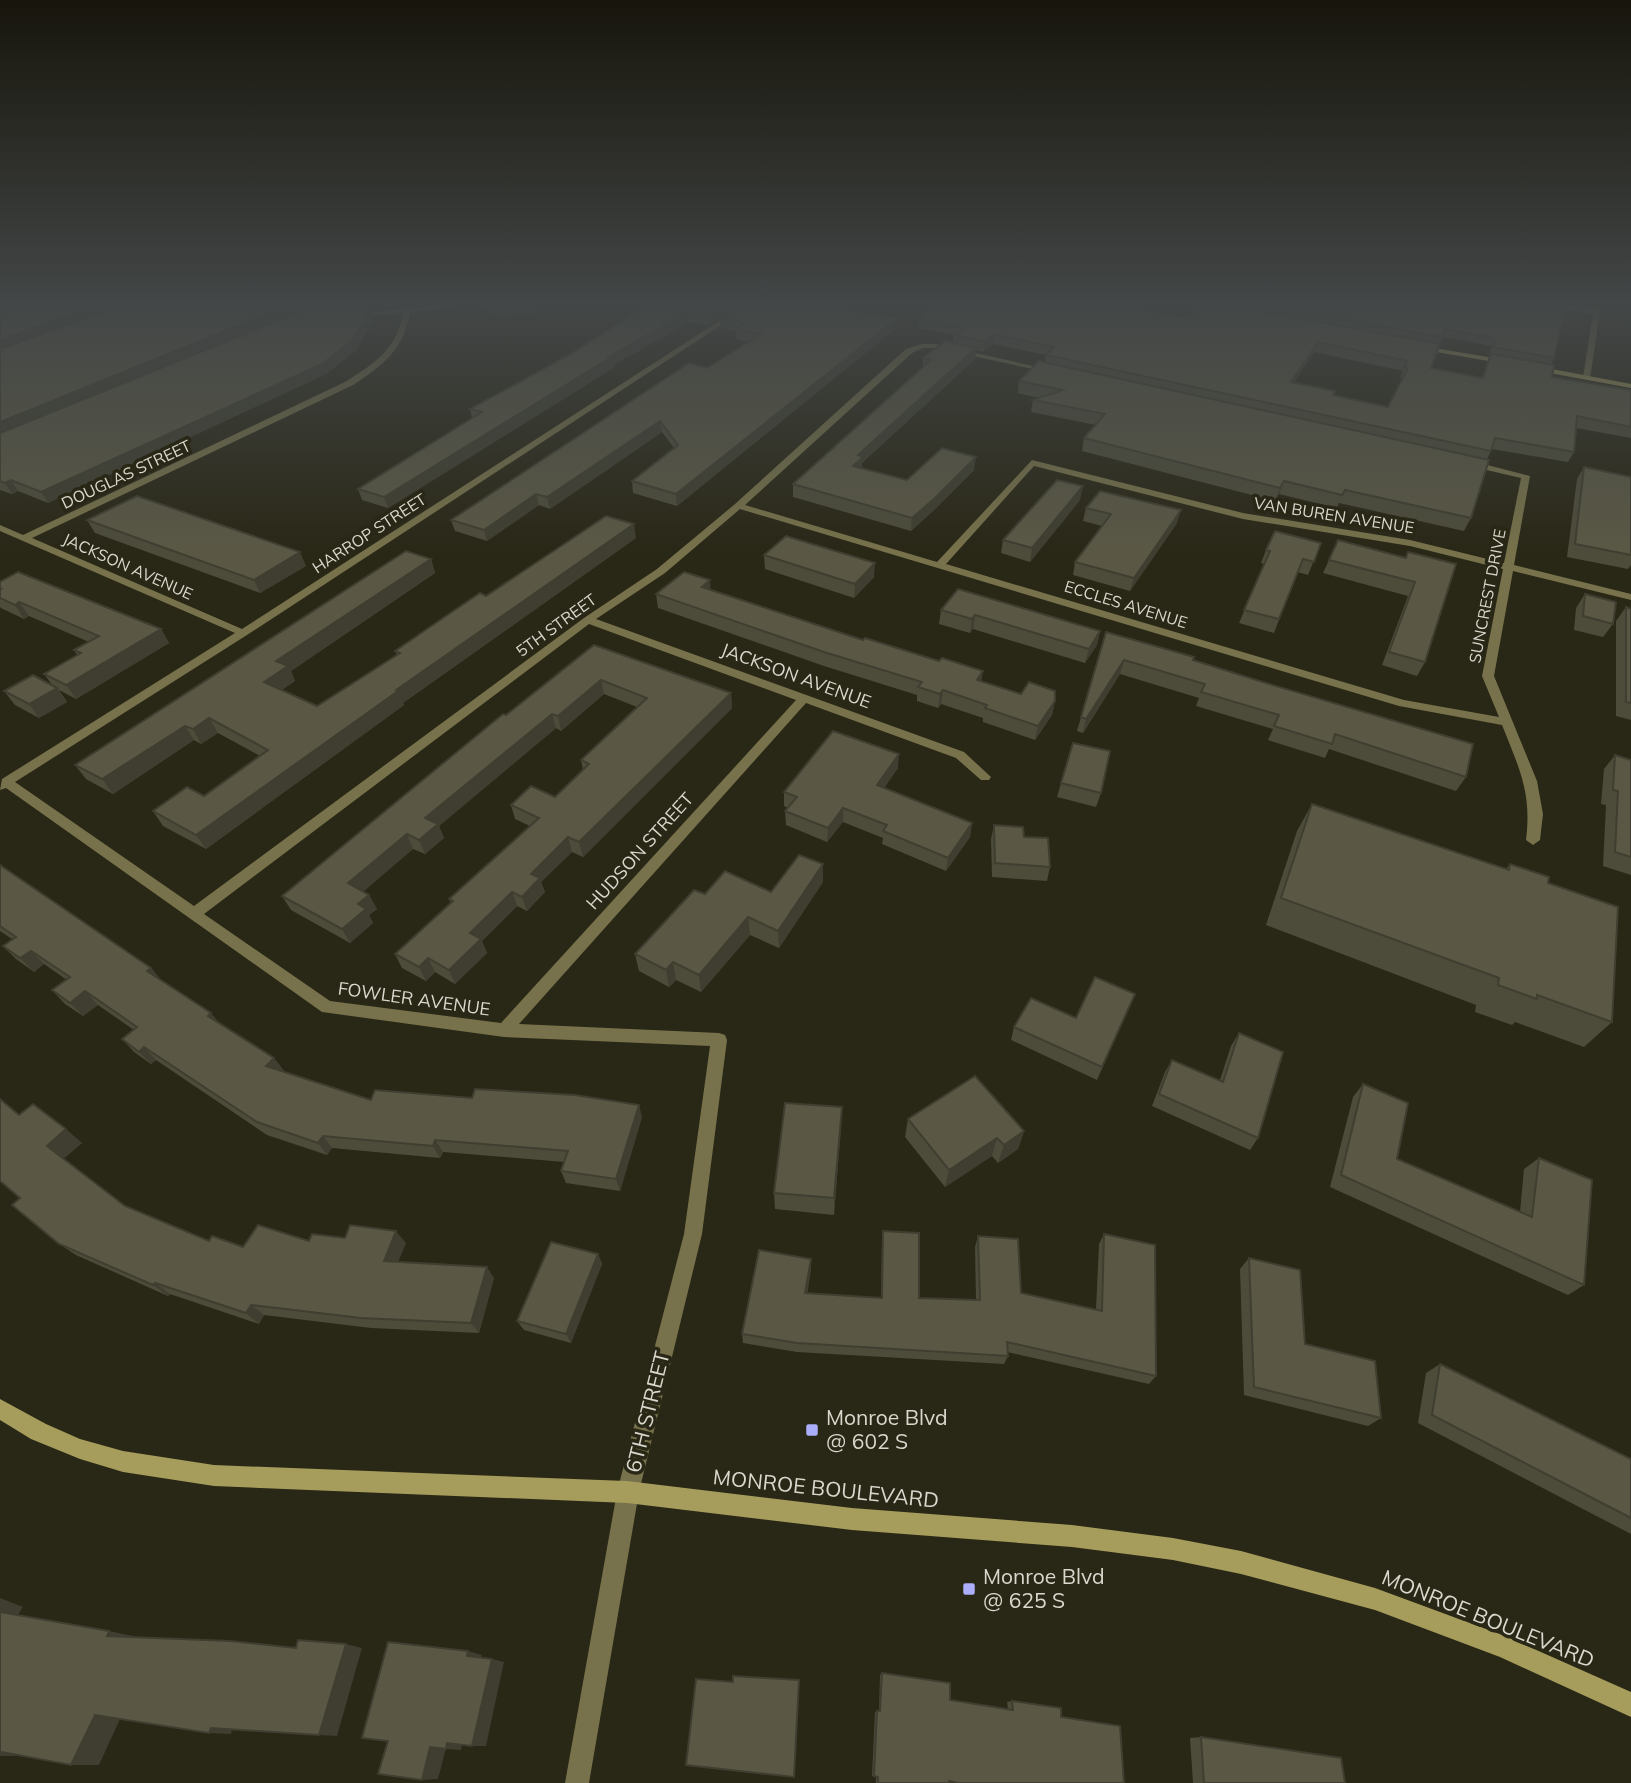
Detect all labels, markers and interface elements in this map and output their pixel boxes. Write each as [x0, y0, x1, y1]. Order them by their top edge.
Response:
street label: DOUGLAS STREET [58, 435, 194, 513]
street label: HARROP STREET [308, 489, 430, 577]
street label: VAN BUREN AVENUE [1253, 492, 1415, 538]
street label: SUNCREST DRIVE [1464, 527, 1510, 665]
street label: JACKSON AVENUE [60, 528, 196, 604]
street label: ECCLES AVENUE [1062, 576, 1190, 632]
street label: 5TH STREET [512, 589, 600, 661]
street label: JACKSON AVENUE [718, 638, 874, 713]
street label: HUDSON STREET [581, 787, 698, 914]
street label: FOWLER AVENUE [336, 976, 492, 1021]
street label: 6TH STREET [619, 1348, 675, 1475]
place label: Monroe Blvd @ 602 S [826, 1404, 948, 1454]
marker: Monroe Blvd @ 602 S [804, 1422, 820, 1438]
street label: MONROE BOULEVARD [712, 1463, 940, 1513]
place label: Monroe Blvd @ 625 S [983, 1563, 1105, 1613]
street label: MONROE BOULEVARD [1378, 1563, 1598, 1673]
marker: Monroe Blvd @ 625 S [961, 1581, 977, 1597]

